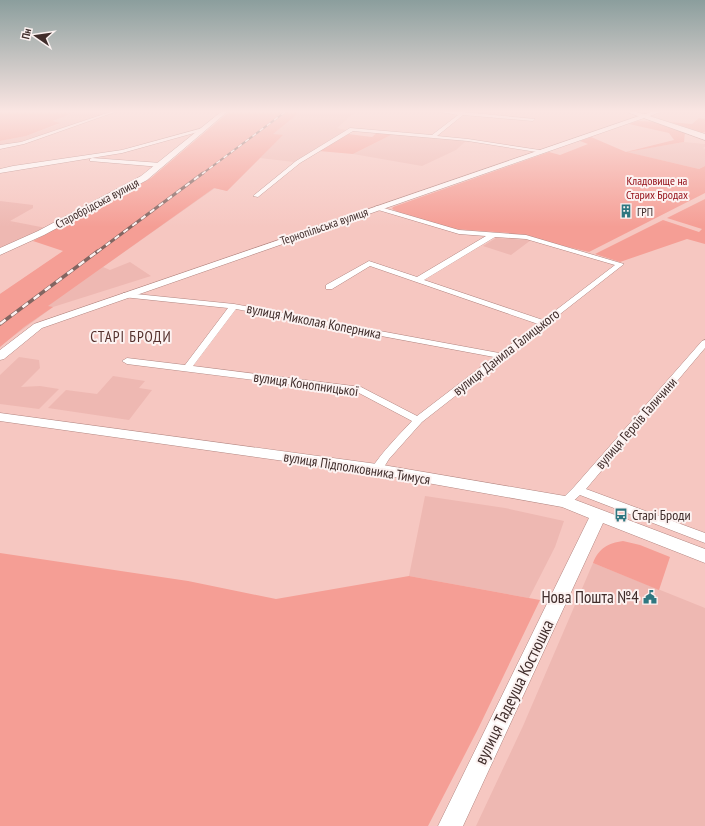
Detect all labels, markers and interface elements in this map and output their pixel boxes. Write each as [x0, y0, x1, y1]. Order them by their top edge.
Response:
north arrow [16, 16, 56, 56]
text: Пн [18, 27, 34, 41]
park label: Кладовище на Старих Бродах [626, 173, 688, 202]
street label: Старобрідська вулиця [53, 175, 142, 231]
building icon: ГРП [618, 203, 634, 219]
street label: Тернопільська вулиця [278, 204, 370, 248]
place label: ГРП [637, 204, 653, 219]
street label: вулиця Миколая Коперника [245, 299, 383, 343]
street label: вулиця Данила Галицького [449, 305, 563, 399]
district label: СТАРІ БРОДИ [90, 327, 172, 346]
street label: вулиця Конопницької [252, 368, 360, 400]
street label: вулиця Героїв Галичини [591, 373, 681, 473]
street label: вулиця Підполковника Тимуся [282, 448, 432, 488]
place label: Старі Броди [632, 506, 691, 524]
bus stop icon: Старі Броди [613, 507, 629, 523]
place label: Нова Пошта №4 [541, 586, 639, 608]
public building icon: Нова Пошта №4 [642, 589, 658, 605]
street label: вулиця Тадеуша Костюшка [469, 616, 559, 768]

